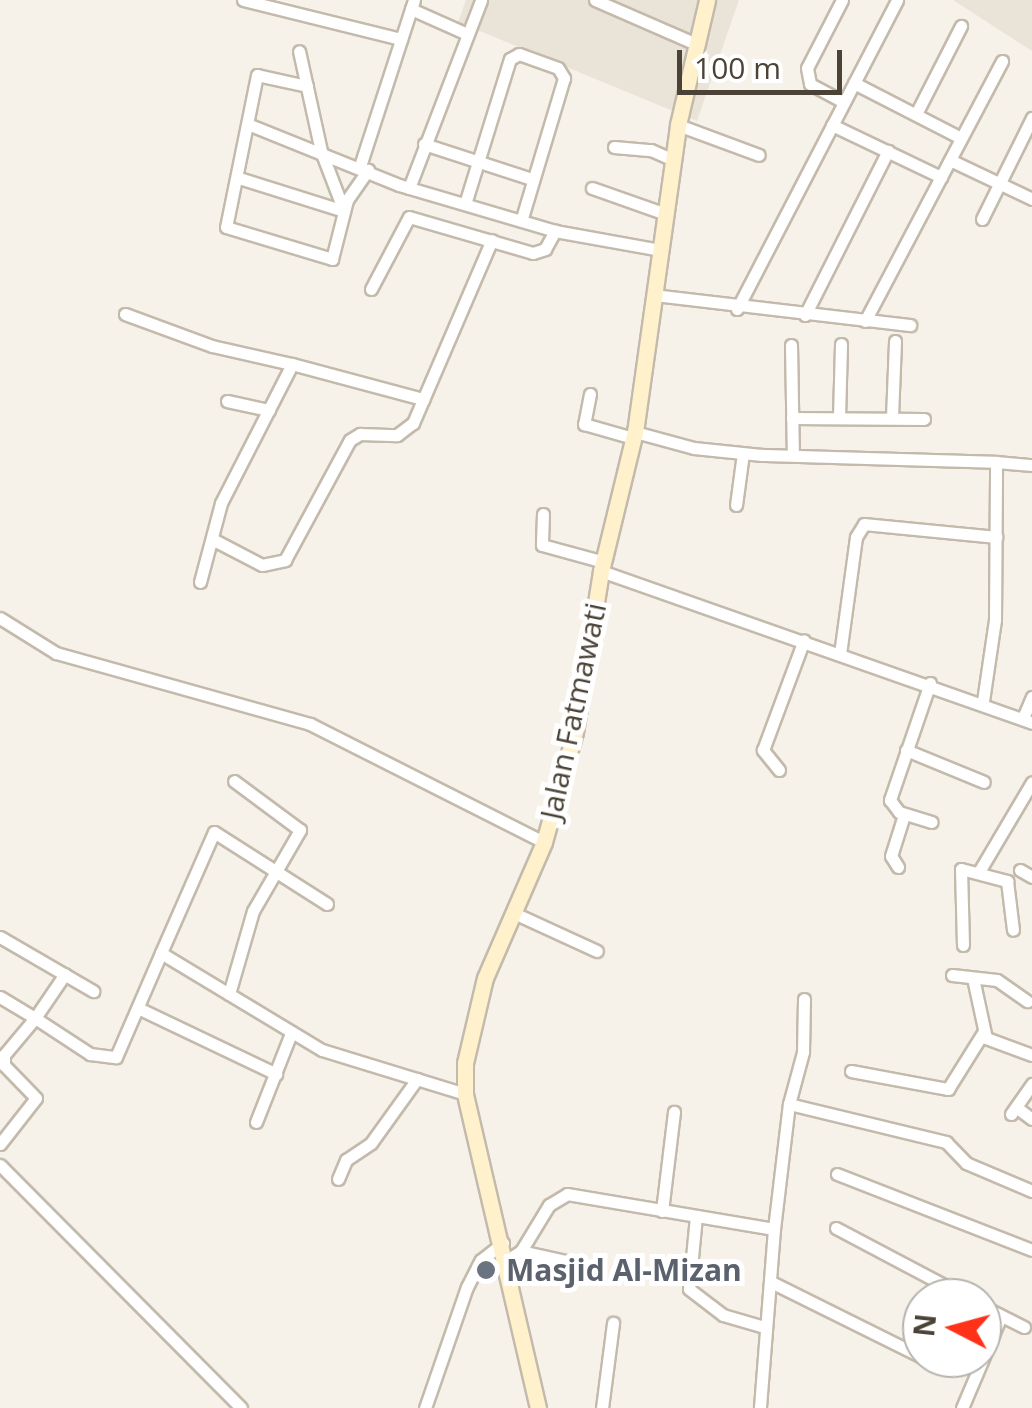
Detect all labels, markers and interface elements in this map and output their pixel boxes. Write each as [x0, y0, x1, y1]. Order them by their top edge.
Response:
scale bar [682, 30, 847, 92]
text: 100 m [694, 47, 781, 88]
street label: Jalan Fatmawati [532, 599, 614, 823]
place label: Masjid Al-Mizan [506, 1252, 742, 1288]
marker: Masjid Al-Mizan [475, 1259, 497, 1281]
north arrow [902, 1278, 1002, 1378]
text: N [904, 1312, 944, 1338]

